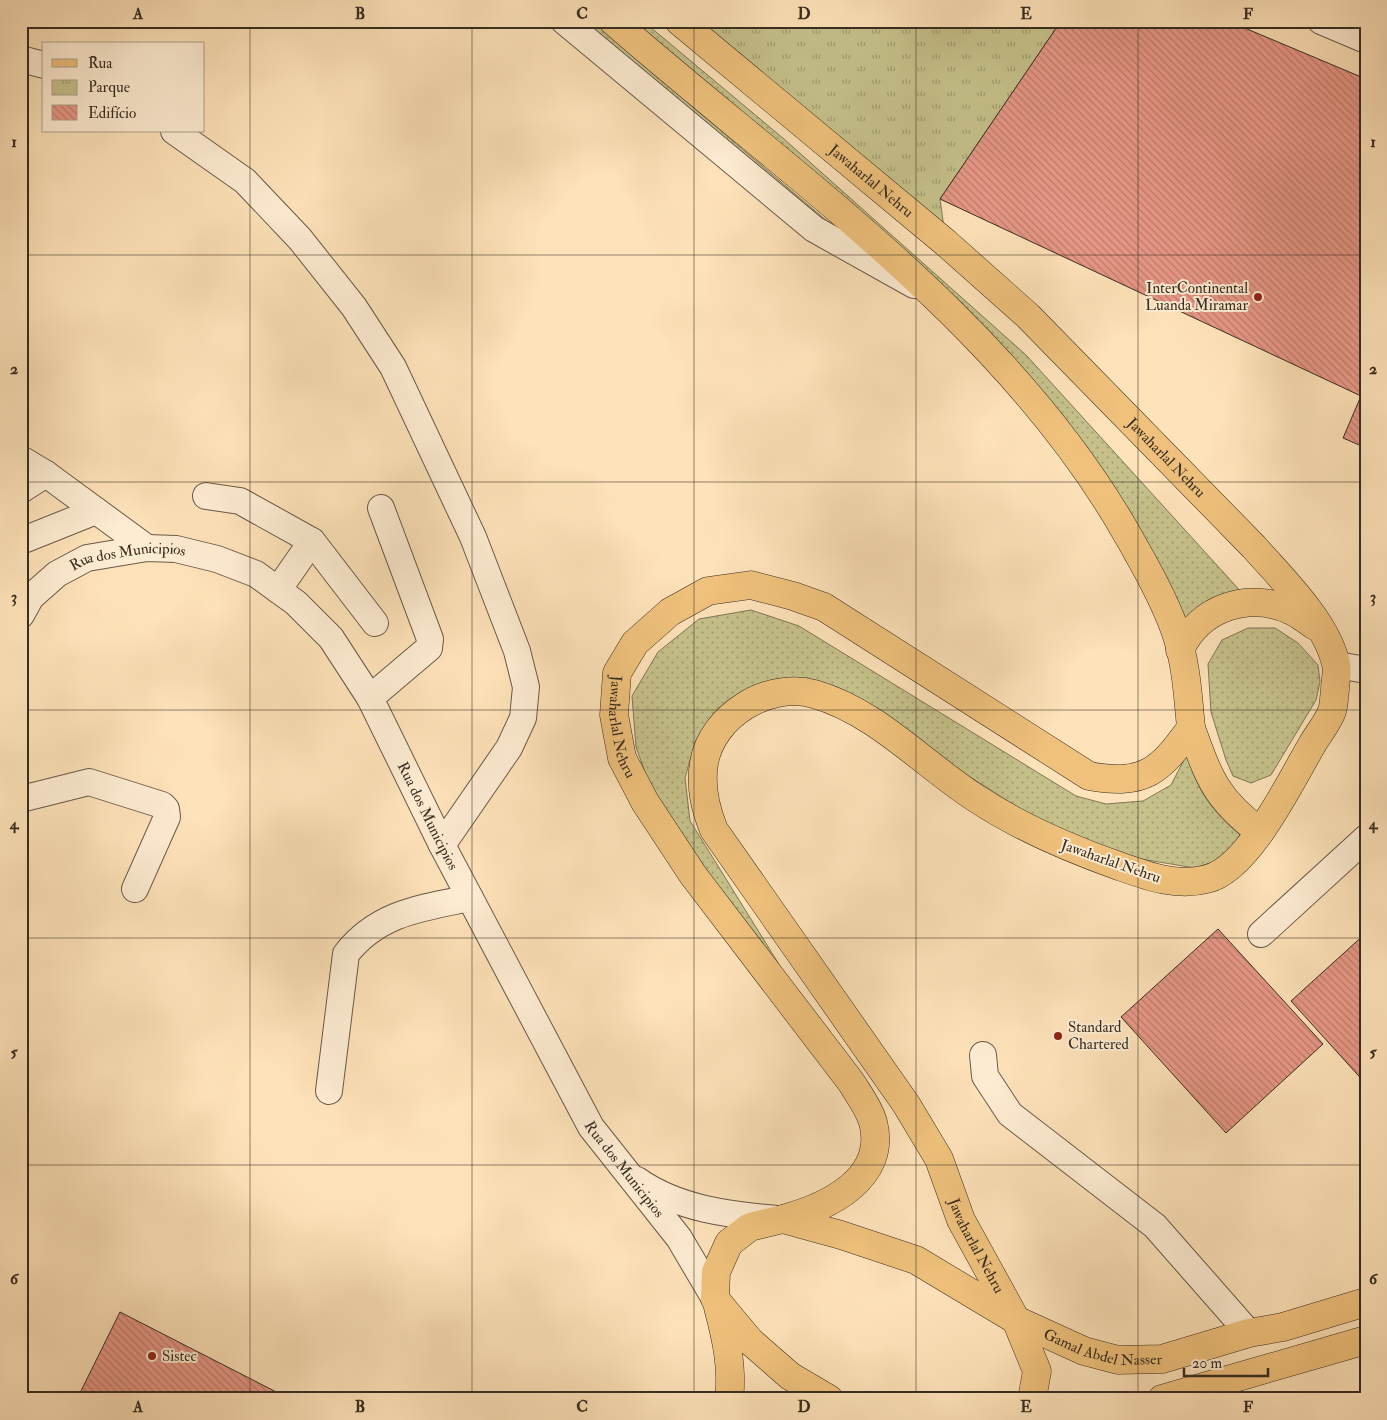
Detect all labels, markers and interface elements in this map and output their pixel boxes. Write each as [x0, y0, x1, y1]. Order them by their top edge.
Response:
text: A [132, 4, 144, 24]
text: B [355, 4, 365, 24]
text: C [576, 4, 588, 24]
text: D [797, 4, 811, 24]
text: E [1020, 4, 1032, 24]
text: F [1243, 4, 1253, 24]
legend [42, 42, 205, 132]
text: Rua [88, 54, 113, 73]
text: Parque [88, 78, 130, 97]
text: Edifício [88, 104, 136, 123]
text: 1 [11, 132, 17, 152]
text: 1 [1370, 132, 1376, 152]
street label: Jawaharlal Nehru [823, 140, 917, 222]
place label: InterContinental Luanda Miramar [1145, 279, 1248, 315]
marker: InterContinental Luanda Miramar [1252, 291, 1264, 303]
text: 2 [10, 359, 18, 379]
text: 2 [1369, 359, 1377, 379]
street label: Jawaharlal Nehru [1121, 413, 1210, 502]
street label: Rua dos Municipios [67, 539, 188, 575]
text: 3 [11, 587, 17, 607]
text: 3 [1370, 587, 1376, 607]
street label: Jawaharlal Nehru [604, 674, 640, 782]
street label: Rua dos Municipios [393, 759, 462, 873]
text: 4 [9, 814, 20, 834]
text: 4 [1368, 814, 1379, 834]
street label: Jawaharlal Nehru [1057, 835, 1163, 888]
place label: Standard Chartered [1068, 1018, 1130, 1054]
marker: Standard Chartered [1052, 1030, 1064, 1042]
text: 5 [10, 1042, 18, 1062]
text: 5 [1369, 1042, 1377, 1062]
street label: Rua dos Municipios [580, 1118, 668, 1222]
street label: Jawaharlal Nehru [943, 1195, 1008, 1297]
text: 6 [10, 1269, 20, 1289]
text: 6 [1369, 1269, 1379, 1289]
street label: Gamal Abdel Nasser [1040, 1325, 1163, 1370]
scale bar [1184, 1345, 1268, 1377]
place label: Sistec [162, 1347, 197, 1366]
marker: Sistec [146, 1350, 158, 1362]
text: 20 m [1192, 1354, 1222, 1373]
text: A [132, 1397, 144, 1417]
text: B [355, 1397, 365, 1417]
text: C [576, 1397, 588, 1417]
text: D [797, 1397, 811, 1417]
text: E [1020, 1397, 1032, 1417]
text: F [1243, 1397, 1253, 1417]

